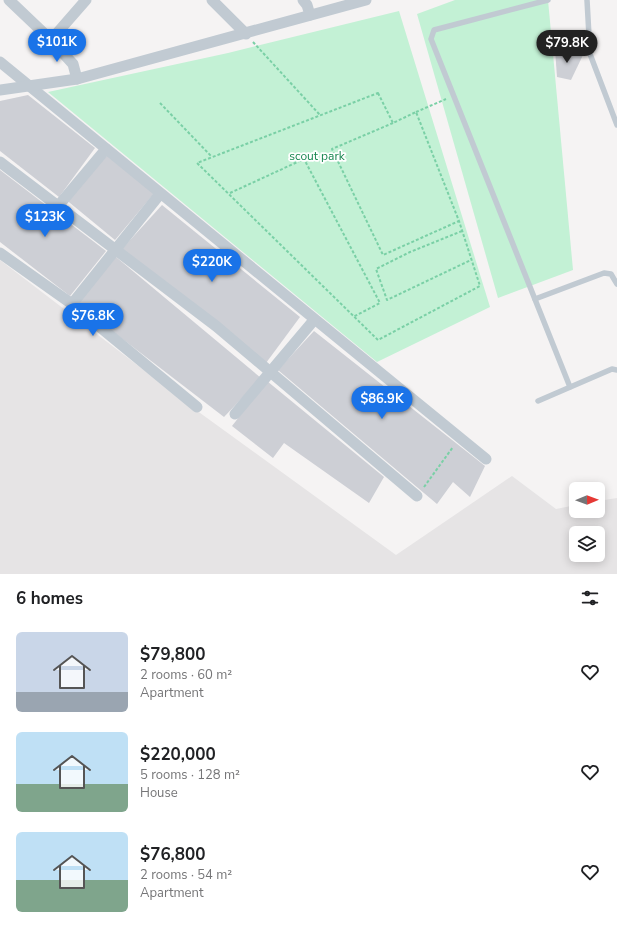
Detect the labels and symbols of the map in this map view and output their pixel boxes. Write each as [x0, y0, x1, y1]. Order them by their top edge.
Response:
pin: $101K [29, 29, 85, 63]
pin: $79.8K [534, 30, 600, 64]
park label: scout park [289, 148, 346, 164]
pin: $123K [17, 204, 73, 238]
pin: $220K [184, 249, 240, 283]
pin: $76.8K [60, 303, 126, 337]
pin: $86.9K [349, 386, 415, 420]
north arrow [569, 482, 605, 518]

